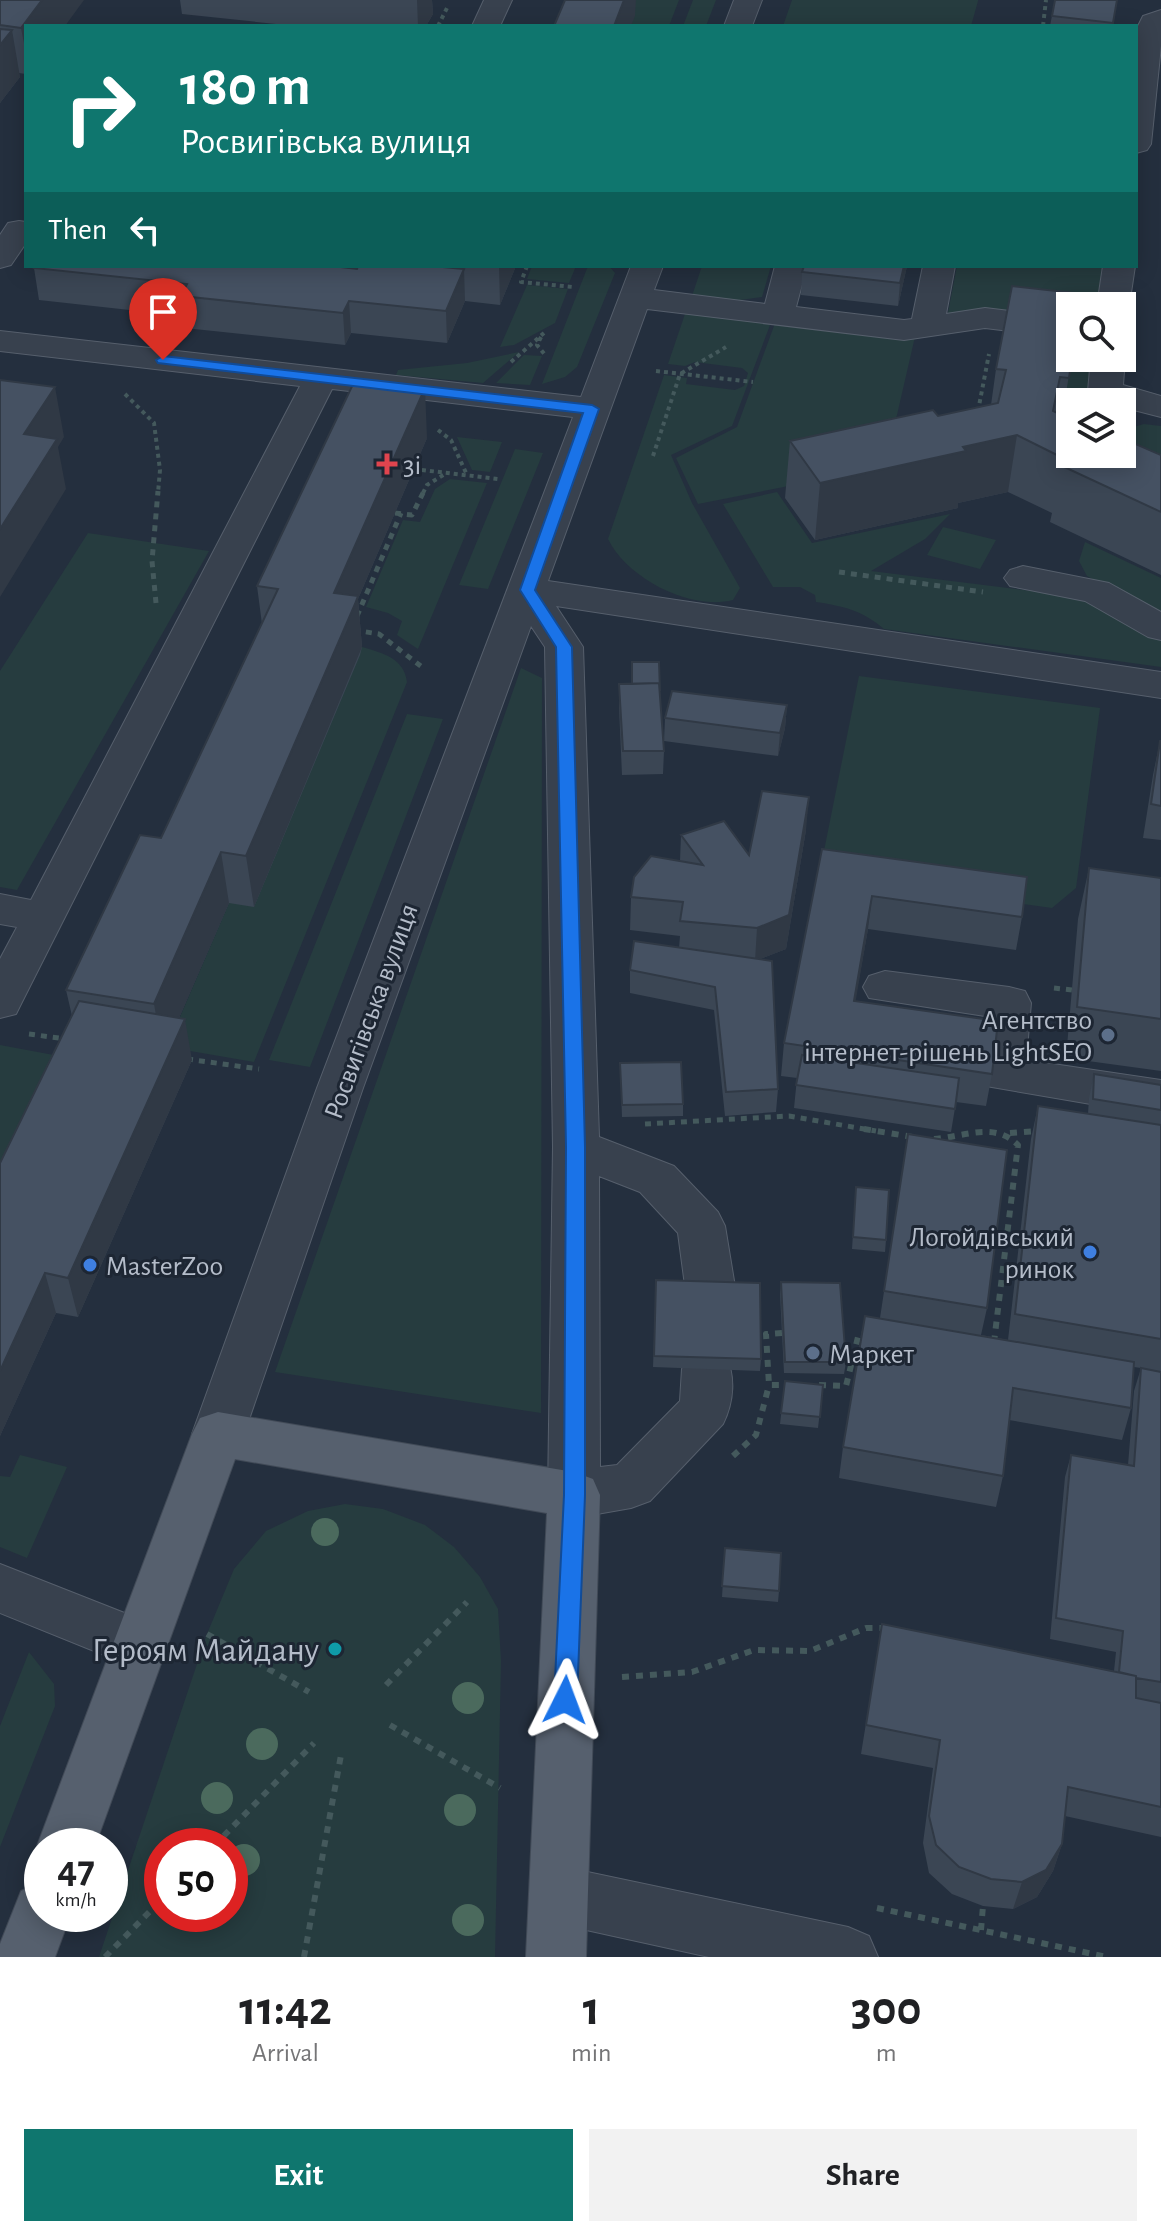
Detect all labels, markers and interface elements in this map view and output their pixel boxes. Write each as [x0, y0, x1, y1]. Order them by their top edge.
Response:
icon: right [48, 56, 152, 160]
text: 180 m [180, 59, 311, 115]
text: Росвигівська вулиця [180, 124, 472, 160]
icon: left [123, 208, 167, 252]
text: Then [48, 215, 107, 245]
pin [129, 278, 197, 360]
icon: arrive [141, 290, 185, 334]
map controls [1056, 292, 1136, 468]
button: search [1056, 292, 1136, 372]
button: layers [1056, 388, 1136, 468]
place label: 3і [403, 452, 421, 480]
marker: 3і [378, 455, 396, 473]
street label: Росвигівська вулиця [320, 900, 424, 1123]
place label: Агентство інтернет-рішень LightSEO [804, 1007, 1092, 1067]
marker: Агентство інтернет-рішень LightSEO [1099, 1026, 1117, 1044]
place label: Логойдівський ринок [909, 1224, 1074, 1284]
marker: Логойдівський ринок [1081, 1243, 1099, 1261]
place label: MasterZoo [106, 1253, 223, 1281]
marker: MasterZoo [81, 1256, 99, 1274]
place label: Маркет [829, 1341, 915, 1369]
marker: Маркет [804, 1344, 822, 1362]
place label: Героям Майдану [92, 1634, 319, 1668]
marker: Героям Майдану [326, 1640, 344, 1658]
position arrow [523, 1658, 607, 1742]
speed limit sign: 50 [144, 1828, 248, 1932]
text: 47 [57, 1850, 95, 1890]
text: km/h [55, 1890, 97, 1910]
text: 11:42 [239, 1986, 332, 2034]
text: 1 [583, 1986, 600, 2034]
text: 300 [851, 1986, 922, 2034]
text: Arrival [252, 2040, 319, 2066]
text: min [571, 2040, 612, 2066]
text: m [876, 2040, 897, 2066]
button: Exit [24, 2129, 573, 2221]
button: Share [589, 2129, 1137, 2221]

